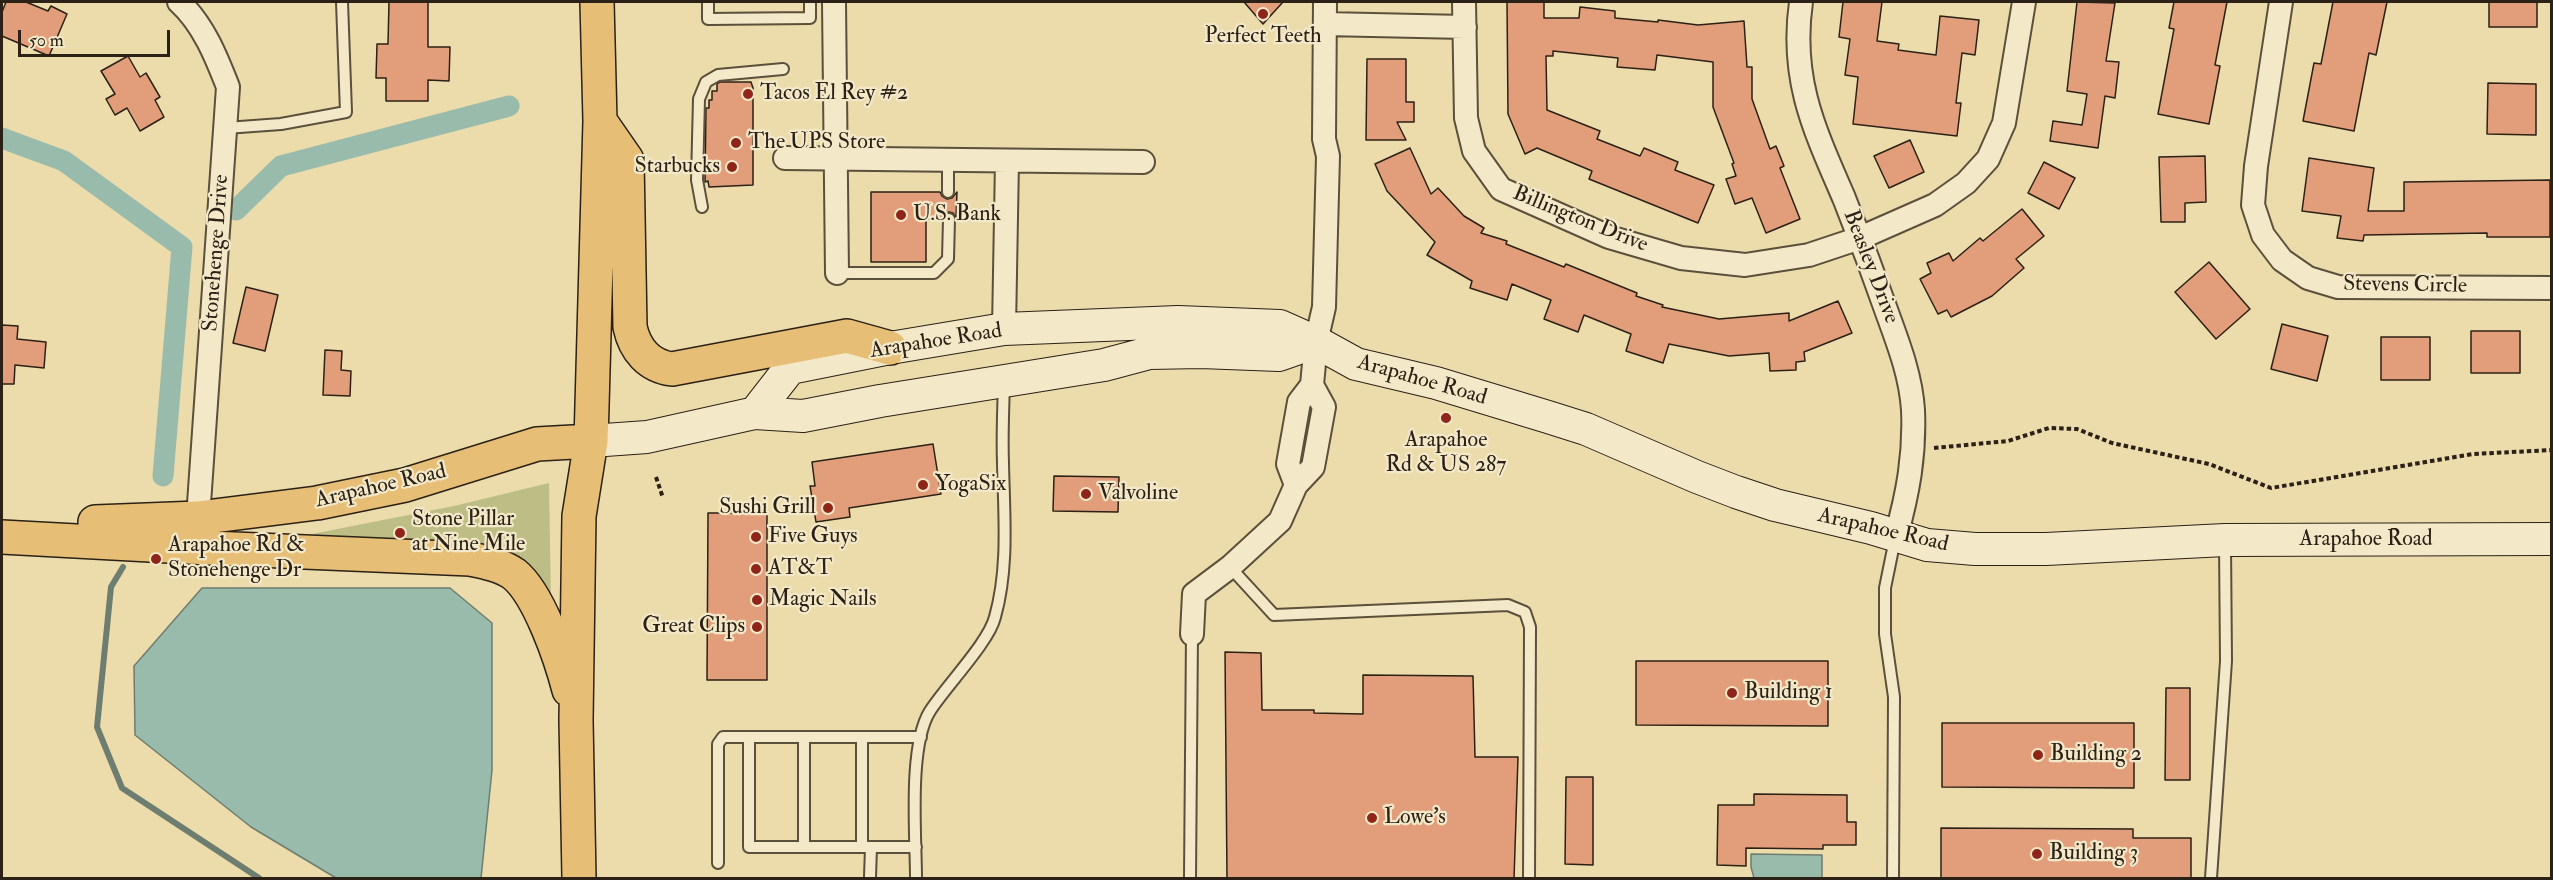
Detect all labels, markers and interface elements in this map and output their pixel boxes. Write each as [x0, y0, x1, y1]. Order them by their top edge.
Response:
marker: Perfect Teeth [1256, 7, 1270, 21]
scale bar [21, 18, 172, 56]
place label: Perfect Teeth [1204, 24, 1322, 50]
text: 50 m [29, 29, 64, 52]
place label: Tacos El Rey #2 [760, 81, 908, 107]
marker: Tacos El Rey #2 [741, 87, 755, 101]
place label: The UPS Store [748, 130, 885, 156]
marker: The UPS Store [729, 136, 743, 150]
place label: Starbucks [635, 154, 720, 180]
marker: Starbucks [725, 160, 739, 174]
street label: Stonehenge Drive [198, 174, 236, 332]
street label: Billington Drive [1509, 181, 1651, 259]
place label: U.S. Bank [913, 202, 1001, 228]
street label: Beasley Drive [1836, 206, 1904, 328]
marker: U.S. Bank [894, 208, 908, 222]
street label: Stevens Circle [2343, 272, 2467, 300]
street label: Arapahoe Road [868, 319, 1004, 365]
street label: Arapahoe Road [1354, 350, 1490, 412]
marker: Arapahoe Rd & US 287 [1439, 411, 1453, 425]
place label: Arapahoe Rd & US 287 [1386, 428, 1506, 480]
street label: Arapahoe Road [313, 459, 449, 515]
place label: YogaSix [935, 472, 1006, 498]
marker: YogaSix [916, 478, 930, 492]
place label: Valvoline [1098, 481, 1178, 507]
marker: Valvoline [1079, 487, 1093, 501]
place label: Sushi Grill [719, 495, 816, 521]
marker: Sushi Grill [821, 501, 835, 515]
street label: Arapahoe Road [1815, 503, 1951, 559]
place label: Stone Pillar at Nine Mile [412, 507, 525, 558]
place label: Five Guys [768, 524, 858, 550]
marker: Stone Pillar at Nine Mile [393, 526, 407, 540]
street label: Arapahoe Road [2299, 527, 2433, 553]
marker: Five Guys [749, 530, 763, 544]
place label: Arapahoe Rd & Stonehenge Dr [168, 533, 305, 584]
marker: Arapahoe Rd & Stonehenge Dr [149, 552, 163, 566]
place label: AT&T [768, 556, 832, 582]
marker: AT&T [749, 562, 763, 576]
place label: Magic Nails [769, 587, 877, 613]
marker: Magic Nails [750, 593, 764, 607]
place label: Great Clips [642, 614, 745, 640]
marker: Great Clips [750, 620, 764, 634]
place label: Building 1 [1744, 680, 1833, 706]
marker: Building 1 [1725, 686, 1739, 700]
place label: Building 2 [2050, 742, 2142, 768]
marker: Building 2 [2031, 748, 2045, 762]
place label: Lowe's [1384, 805, 1446, 831]
marker: Lowe's [1365, 811, 1379, 825]
place label: Building 3 [2049, 841, 2138, 867]
marker: Building 3 [2030, 847, 2044, 861]

